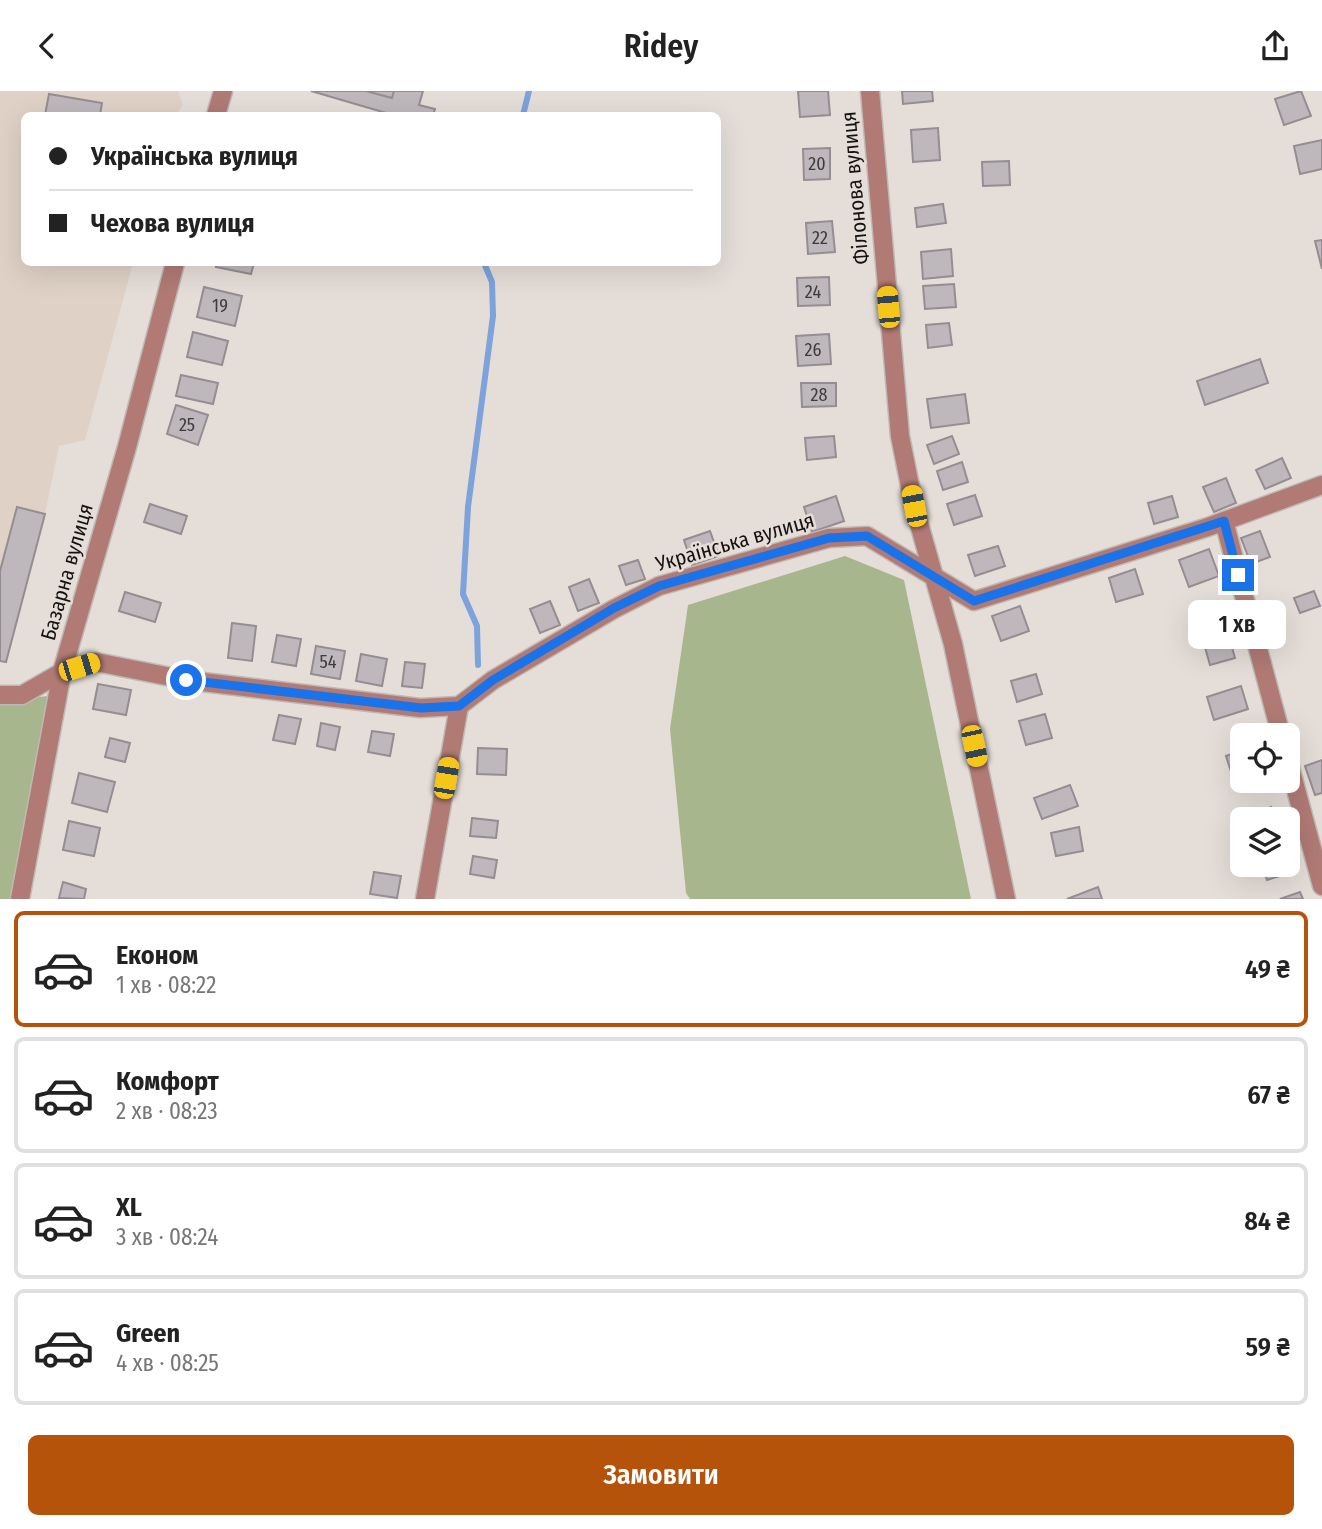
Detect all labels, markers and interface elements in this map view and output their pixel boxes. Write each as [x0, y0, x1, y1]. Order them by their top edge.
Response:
icon: back [28, 27, 66, 65]
text: Ridey [624, 27, 698, 65]
icon: share [1256, 27, 1294, 65]
street label: Філонова вулиця [835, 110, 875, 266]
text: Українська вулиця [91, 141, 298, 172]
house number: 20 [808, 153, 826, 175]
text: Чехова вулиця [91, 208, 255, 239]
house number: 22 [812, 227, 828, 249]
house number: 24 [805, 281, 821, 303]
car [876, 285, 901, 329]
house number: 19 [212, 295, 228, 317]
house number: 26 [805, 339, 822, 361]
house number: 28 [811, 384, 827, 406]
house number: 25 [179, 414, 195, 436]
car [900, 483, 929, 529]
street label: Базарна вулиця [35, 500, 99, 644]
street label: Українська вулиця [652, 507, 817, 577]
route end [1222, 559, 1254, 591]
callout: 1 хв [1189, 599, 1287, 649]
text: 1 хв [1219, 610, 1255, 638]
car [56, 651, 103, 683]
house number: 54 [320, 651, 337, 673]
route start [170, 664, 202, 696]
car [960, 723, 989, 769]
map controls [1230, 723, 1300, 877]
button: locate [1230, 723, 1300, 793]
car [433, 755, 460, 801]
button: layers [1230, 807, 1300, 877]
icon: car [32, 938, 95, 1001]
text: Економ [116, 940, 198, 971]
text: 49 ₴ [1245, 954, 1290, 985]
text: 1 хв · 08:22 [116, 971, 216, 999]
icon: car [32, 1064, 95, 1127]
text: Комфорт [116, 1066, 219, 1097]
text: 67 ₴ [1247, 1080, 1290, 1111]
text: 2 хв · 08:23 [116, 1097, 218, 1125]
icon: car [32, 1190, 95, 1253]
text: XL [116, 1192, 142, 1223]
text: 84 ₴ [1244, 1206, 1290, 1237]
text: 3 хв · 08:24 [116, 1223, 218, 1251]
icon: car [32, 1316, 95, 1379]
text: Green [116, 1318, 180, 1349]
text: 59 ₴ [1246, 1332, 1290, 1363]
text: 4 хв · 08:25 [116, 1349, 219, 1377]
button: Замовити [28, 1435, 1294, 1515]

